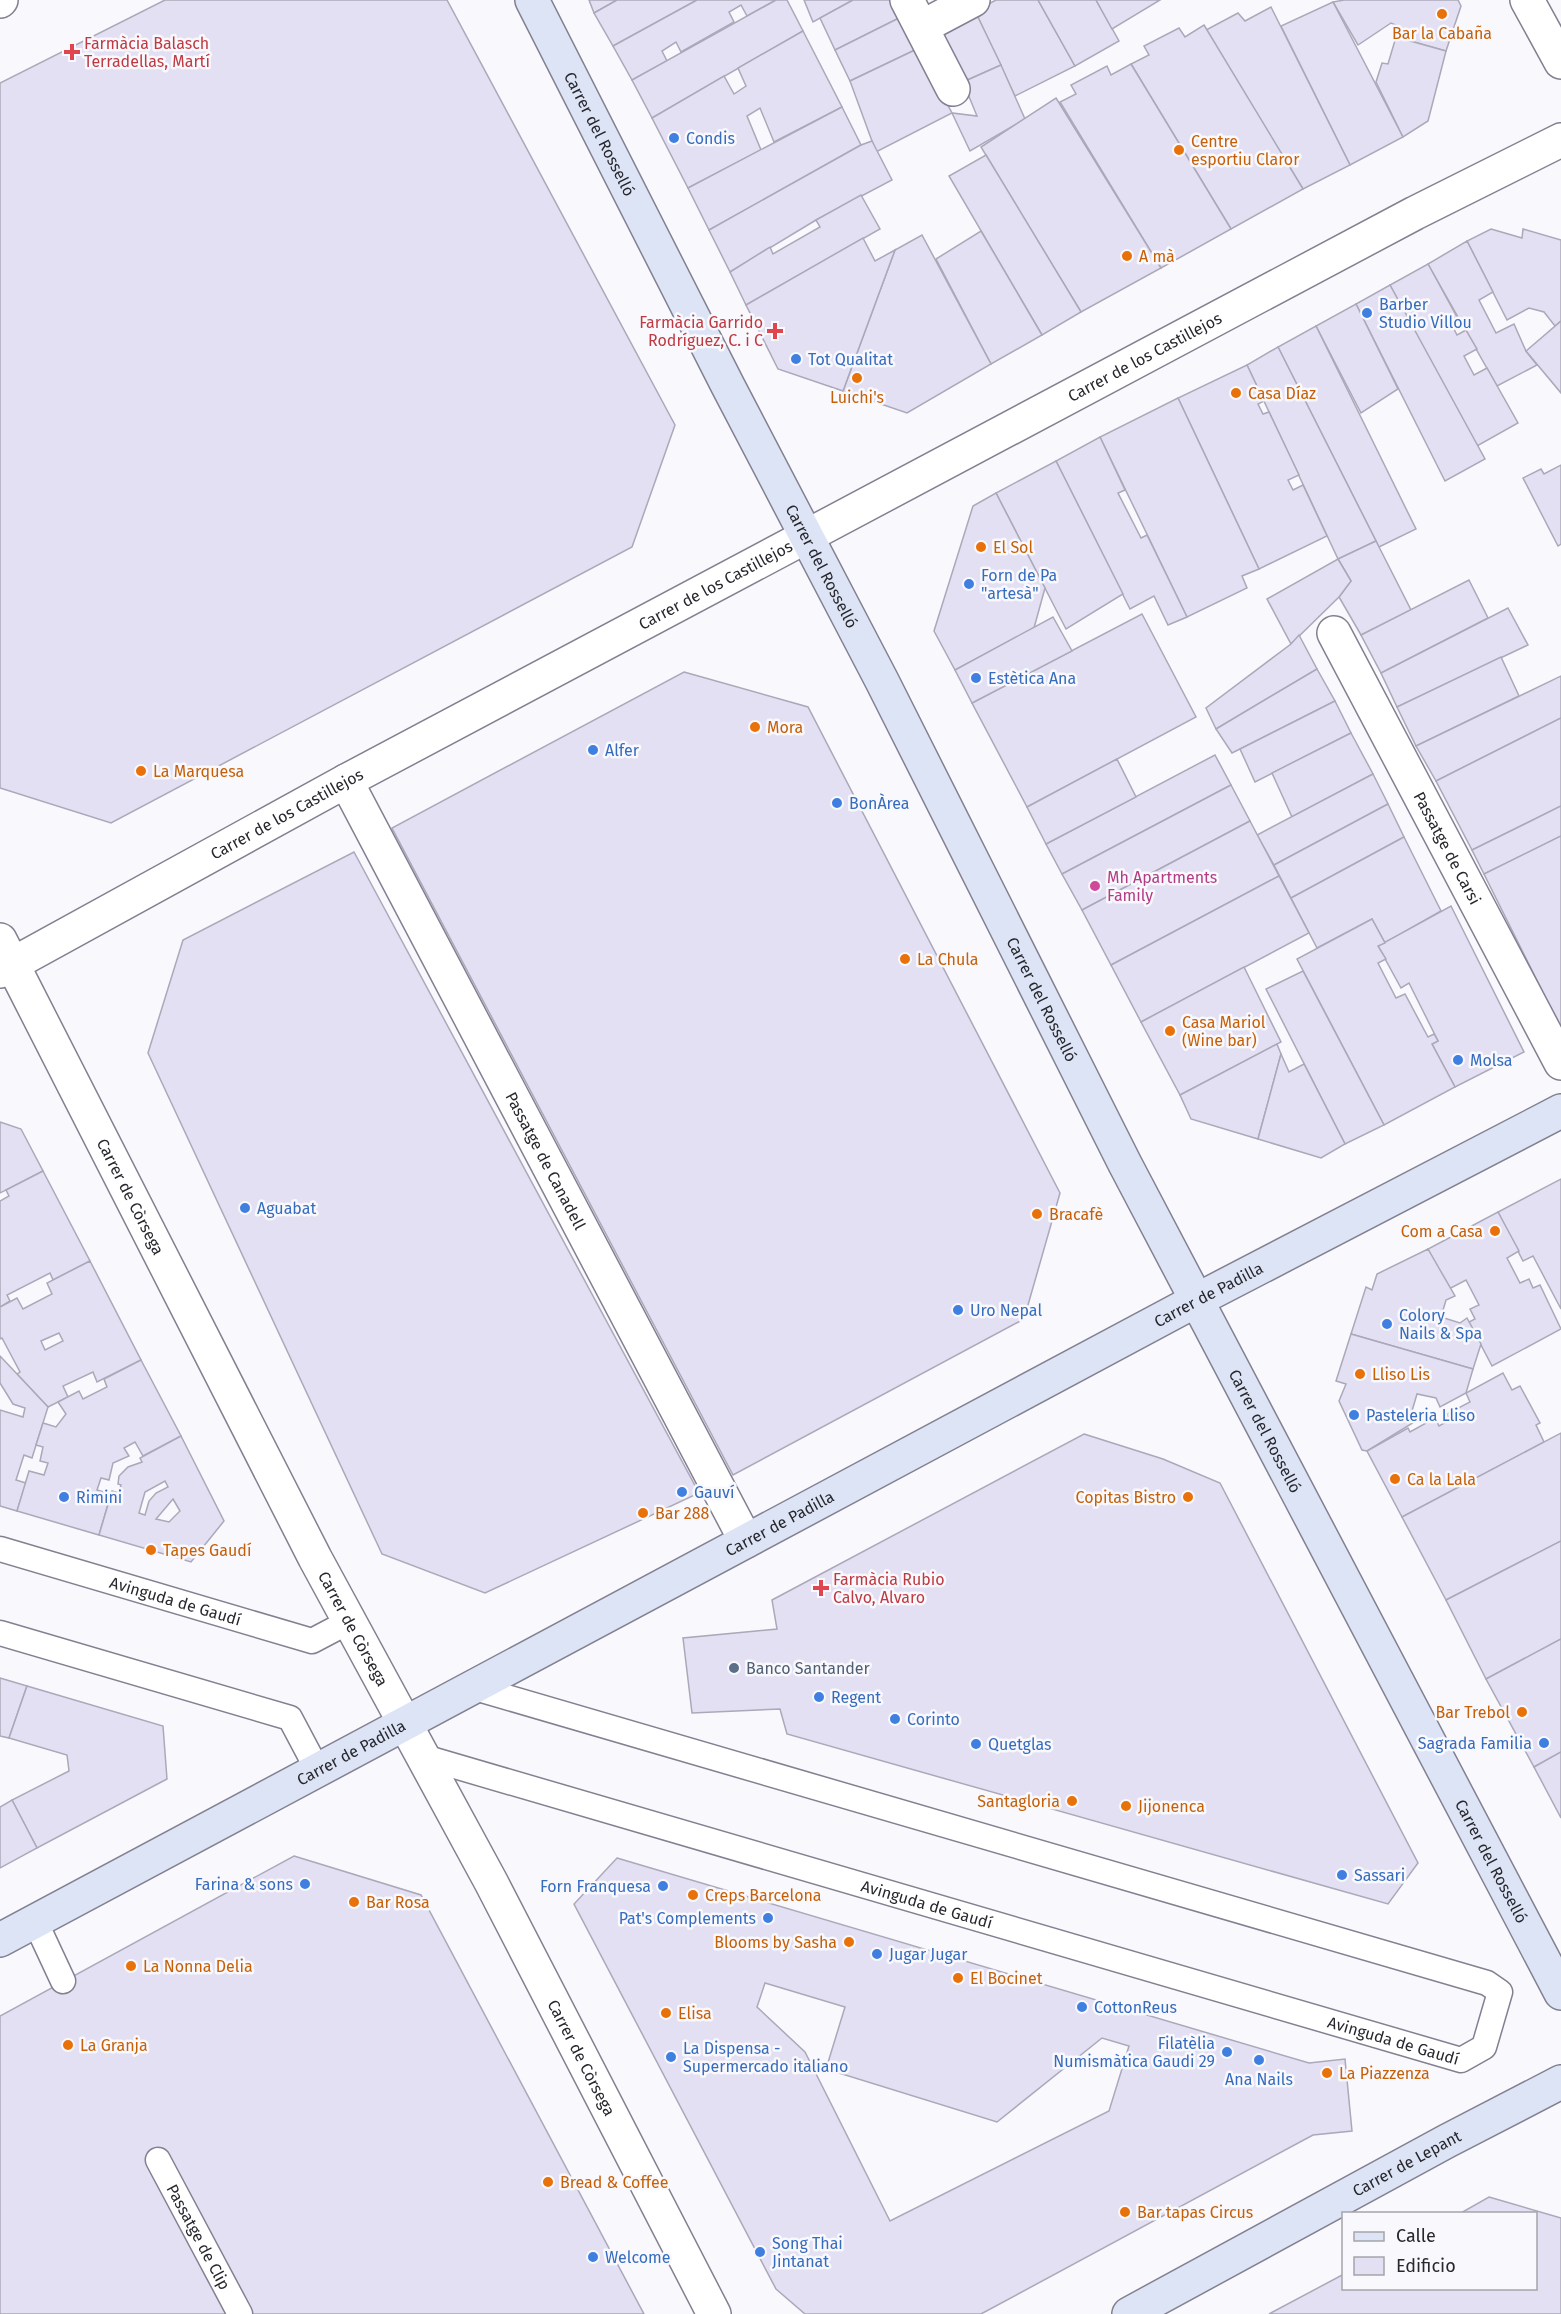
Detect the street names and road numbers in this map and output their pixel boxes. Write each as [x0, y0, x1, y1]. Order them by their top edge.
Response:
street label: Carrer del Rosselló [560, 68, 639, 199]
street label: Carrer de los Castillejos [1064, 308, 1225, 405]
street label: Carrer del Rosselló [782, 501, 862, 631]
street label: Carrer de los Castillejos [635, 536, 795, 633]
street label: Carrer de los Castillejos [207, 764, 366, 863]
street label: Passatge de Carsi [1410, 788, 1485, 908]
street label: Carrer del Rosselló [1003, 934, 1081, 1065]
street label: Passatge de Canadell [502, 1089, 590, 1233]
street label: Carrer de Còrsega [93, 1135, 168, 1258]
street label: Carrer de Padilla [1151, 1258, 1266, 1331]
street label: Carrer del Rosselló [1225, 1366, 1306, 1496]
street label: Carrer de Padilla [722, 1486, 837, 1560]
street label: Carrer de Còrsega [314, 1568, 392, 1689]
street label: Avinguda de Gaudí [108, 1572, 244, 1629]
street label: Carrer de Padilla [293, 1716, 409, 1789]
street label: Carrer del Rosselló [1451, 1796, 1532, 1926]
street label: Avinguda de Gaudí [859, 1876, 995, 1932]
street label: Carrer de Còrsega [544, 1996, 619, 2119]
street label: Avinguda de Gaudí [1326, 2012, 1462, 2069]
street label: Carrer de Lepant [1349, 2126, 1464, 2200]
street label: Passatge de Clip [163, 2181, 235, 2293]

